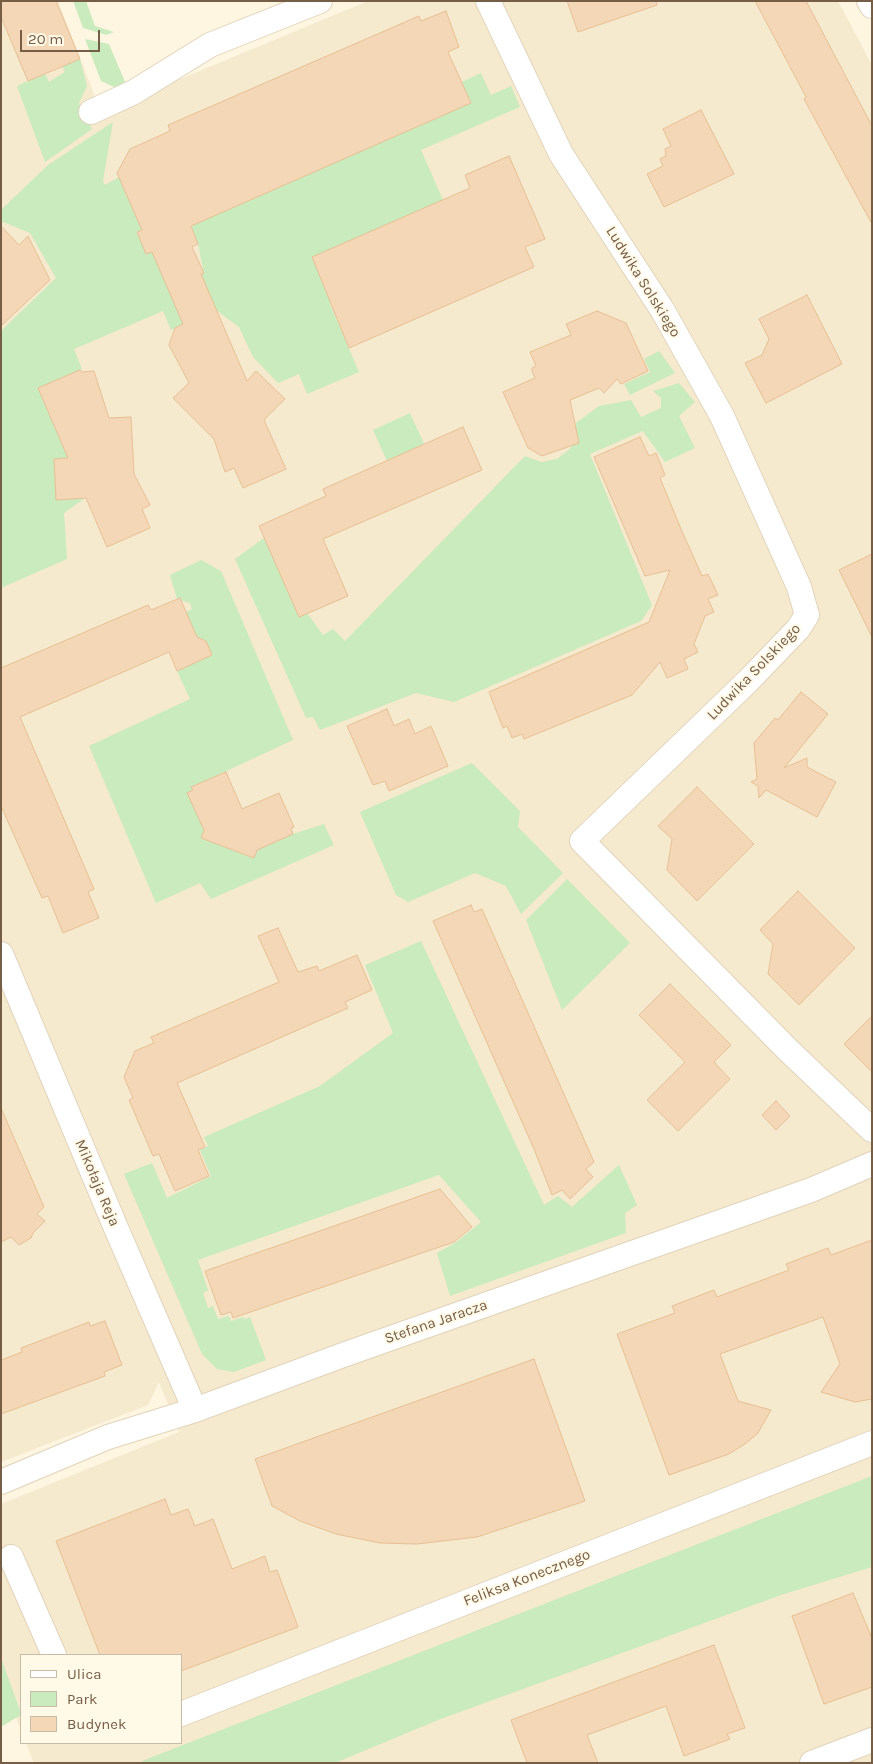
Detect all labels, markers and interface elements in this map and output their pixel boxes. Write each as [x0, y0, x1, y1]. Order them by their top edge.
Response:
scale bar [22, 20, 102, 52]
text: 20 m [28, 30, 63, 48]
street label: Ludwika Solskiego [602, 223, 684, 341]
street label: Ludwika Solskiego [703, 620, 805, 724]
street label: Mikołaja Reja [71, 1137, 123, 1229]
street label: Stefana Jaracza [382, 1296, 490, 1348]
street label: Feliksa Konecznego [461, 1546, 593, 1610]
legend [20, 1654, 182, 1744]
text: Ulica [67, 1665, 101, 1683]
text: Park [67, 1690, 97, 1708]
text: Budynek [67, 1715, 126, 1733]

